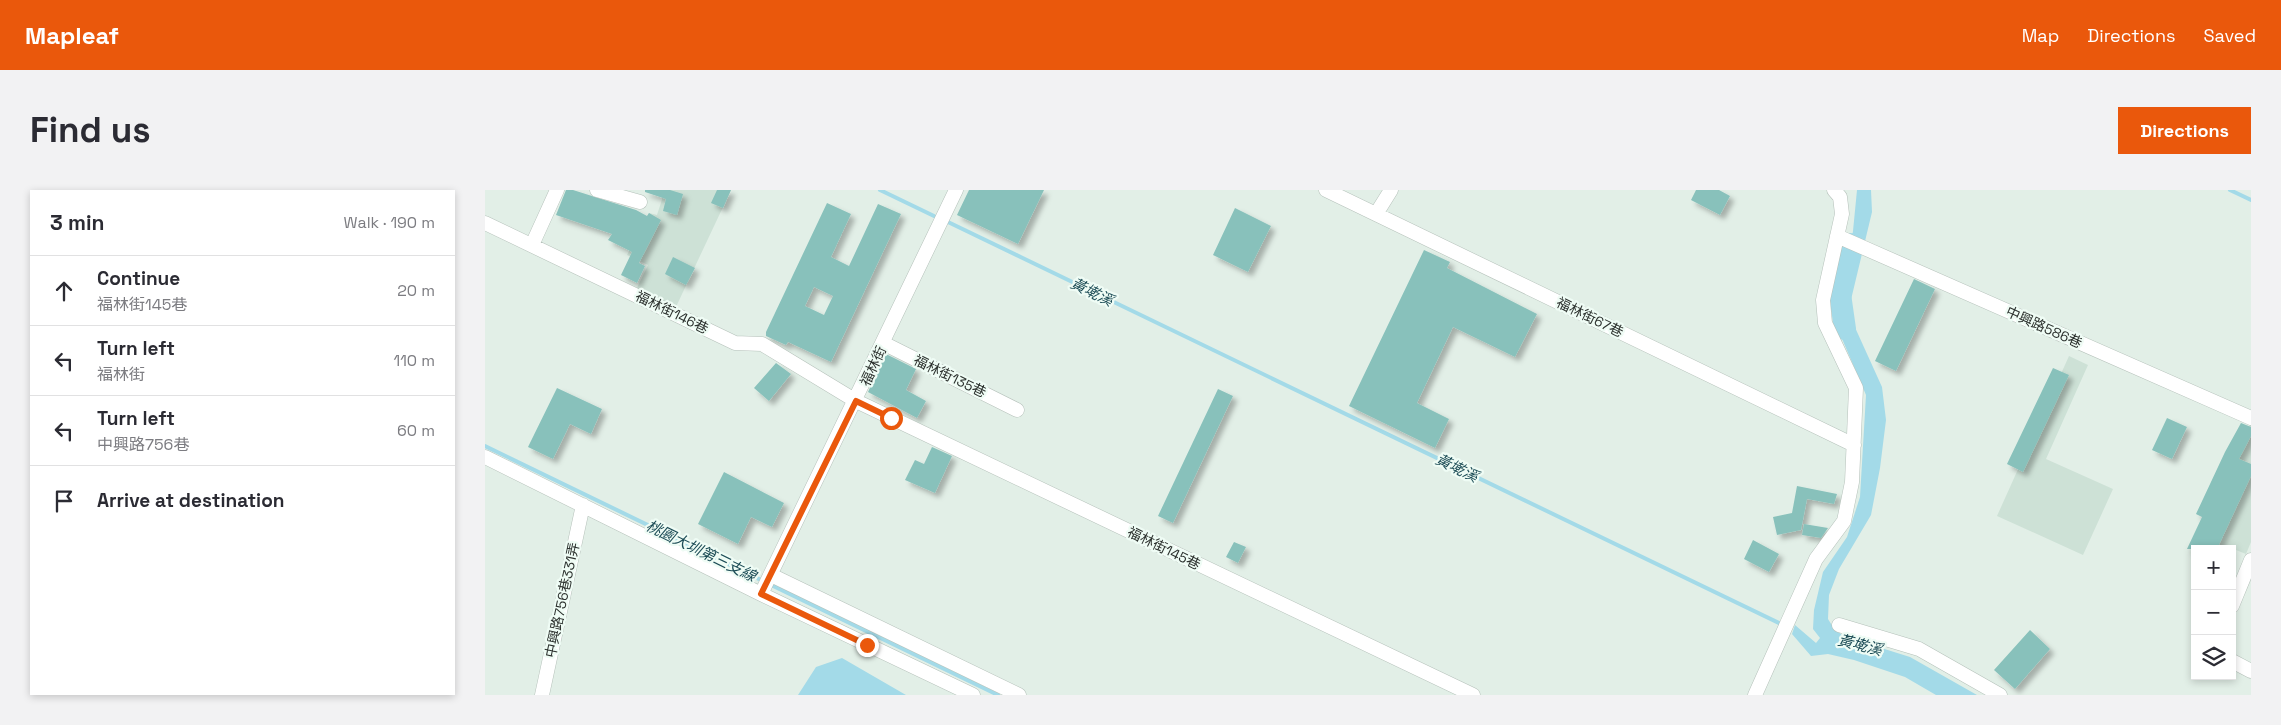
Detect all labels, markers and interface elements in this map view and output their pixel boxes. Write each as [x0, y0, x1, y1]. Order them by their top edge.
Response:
text: Mapleaf [25, 20, 119, 51]
text: Map [2022, 24, 2059, 47]
text: Directions [2087, 24, 2176, 47]
text: Saved [2204, 24, 2256, 47]
button: Directions [2118, 107, 2251, 154]
text: Find us [30, 108, 151, 152]
text: 3 min [50, 209, 105, 236]
text: Walk · 190 m [344, 212, 435, 233]
text: Continue [97, 266, 180, 291]
water label: 黃墘溪 [1068, 273, 1118, 311]
icon: ahead [50, 277, 78, 305]
text: 20 m [397, 280, 435, 301]
street label: 福林街146巷 [632, 287, 712, 337]
street label: 福林街67巷 [1554, 293, 1626, 341]
text: 福林街145巷 [97, 294, 187, 315]
street label: 中興路586巷 [2003, 302, 2085, 352]
text: Turn left [97, 336, 175, 361]
street label: 福林街 [856, 343, 890, 389]
icon: left [50, 347, 78, 375]
text: 110 m [393, 350, 435, 371]
street label: 福林街135巷 [911, 351, 989, 401]
text: 福林街 [97, 364, 145, 385]
text: Turn left [97, 406, 175, 431]
route start [880, 407, 903, 430]
icon: left [50, 417, 78, 445]
text: 60 m [397, 420, 435, 441]
text: 中興路756巷 [97, 434, 189, 455]
water label: 黃墘溪 [1433, 449, 1483, 487]
icon: arrive [50, 487, 78, 515]
text: Arrive at destination [97, 488, 285, 513]
water label: 桃園大圳第三支線 [643, 516, 761, 586]
street label: 福林街145巷 [1125, 523, 1203, 573]
street label: 中興路756巷331弄 [541, 541, 583, 659]
map controls [2191, 545, 2236, 680]
button: + [2191, 545, 2236, 590]
button: − [2191, 590, 2236, 635]
water label: 黃墘溪 [1836, 630, 1886, 660]
route end [856, 634, 879, 657]
button: layers [2191, 635, 2236, 680]

